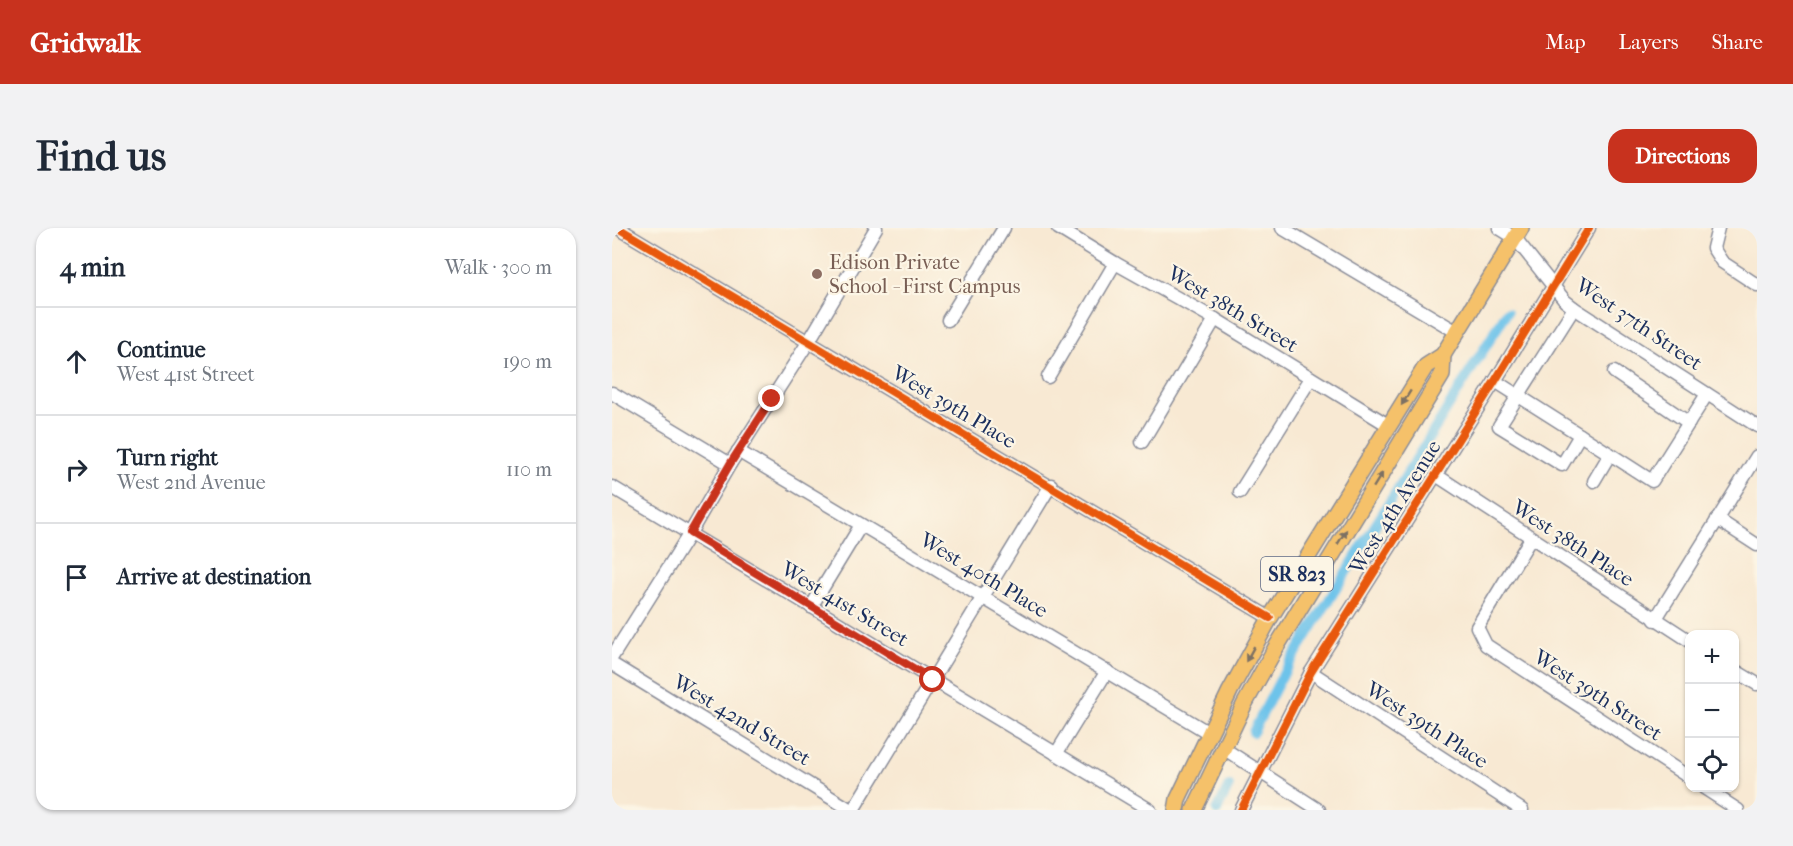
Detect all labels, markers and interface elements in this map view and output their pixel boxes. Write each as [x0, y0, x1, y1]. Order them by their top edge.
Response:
text: Gridwalk [30, 26, 141, 59]
text: Map [1545, 30, 1586, 54]
text: Layers [1619, 30, 1678, 54]
text: Share [1711, 30, 1763, 54]
button: Directions [1608, 129, 1757, 183]
text: Find us [36, 132, 166, 181]
place label: Edison Private School - First Campus [829, 250, 1021, 298]
text: 4 min [60, 252, 125, 283]
text: Walk · 300 m [445, 256, 552, 279]
street label: West 38th Street [1163, 260, 1303, 358]
marker: Edison Private School - First Campus [810, 267, 824, 281]
street label: West 37th Street [1570, 272, 1707, 375]
text: Continue [117, 337, 206, 363]
icon: ahead [60, 345, 93, 378]
text: 190 m [502, 350, 552, 373]
street label: West 39th Place [887, 360, 1020, 453]
text: West 41st Street [117, 363, 255, 386]
route end [758, 385, 784, 411]
one-way arrow [1400, 390, 1411, 406]
street label: West 4th Avenue [1344, 436, 1446, 579]
text: Turn right [117, 445, 218, 471]
icon: right [60, 453, 93, 486]
text: 110 m [506, 458, 552, 481]
text: West 2nd Avenue [117, 471, 266, 494]
one-way arrow [1372, 472, 1383, 488]
street label: West 38th Place [1507, 494, 1638, 591]
street label: West 40th Place [915, 527, 1052, 623]
one-way arrow [1337, 529, 1348, 546]
street label: West 41st Street [776, 556, 914, 652]
road number: SR 823 [1261, 557, 1333, 591]
icon: arrive [60, 561, 93, 594]
text: Arrive at destination [117, 564, 311, 590]
map controls [1685, 630, 1739, 792]
button: + [1685, 630, 1739, 684]
street label: West 39th Street [1528, 644, 1667, 746]
one-way arrow [1245, 646, 1255, 663]
route start [919, 666, 945, 692]
street label: West 42nd Street [668, 669, 815, 771]
street label: West 39th Place [1361, 676, 1493, 773]
button: − [1685, 684, 1739, 738]
button: locate [1685, 738, 1739, 792]

